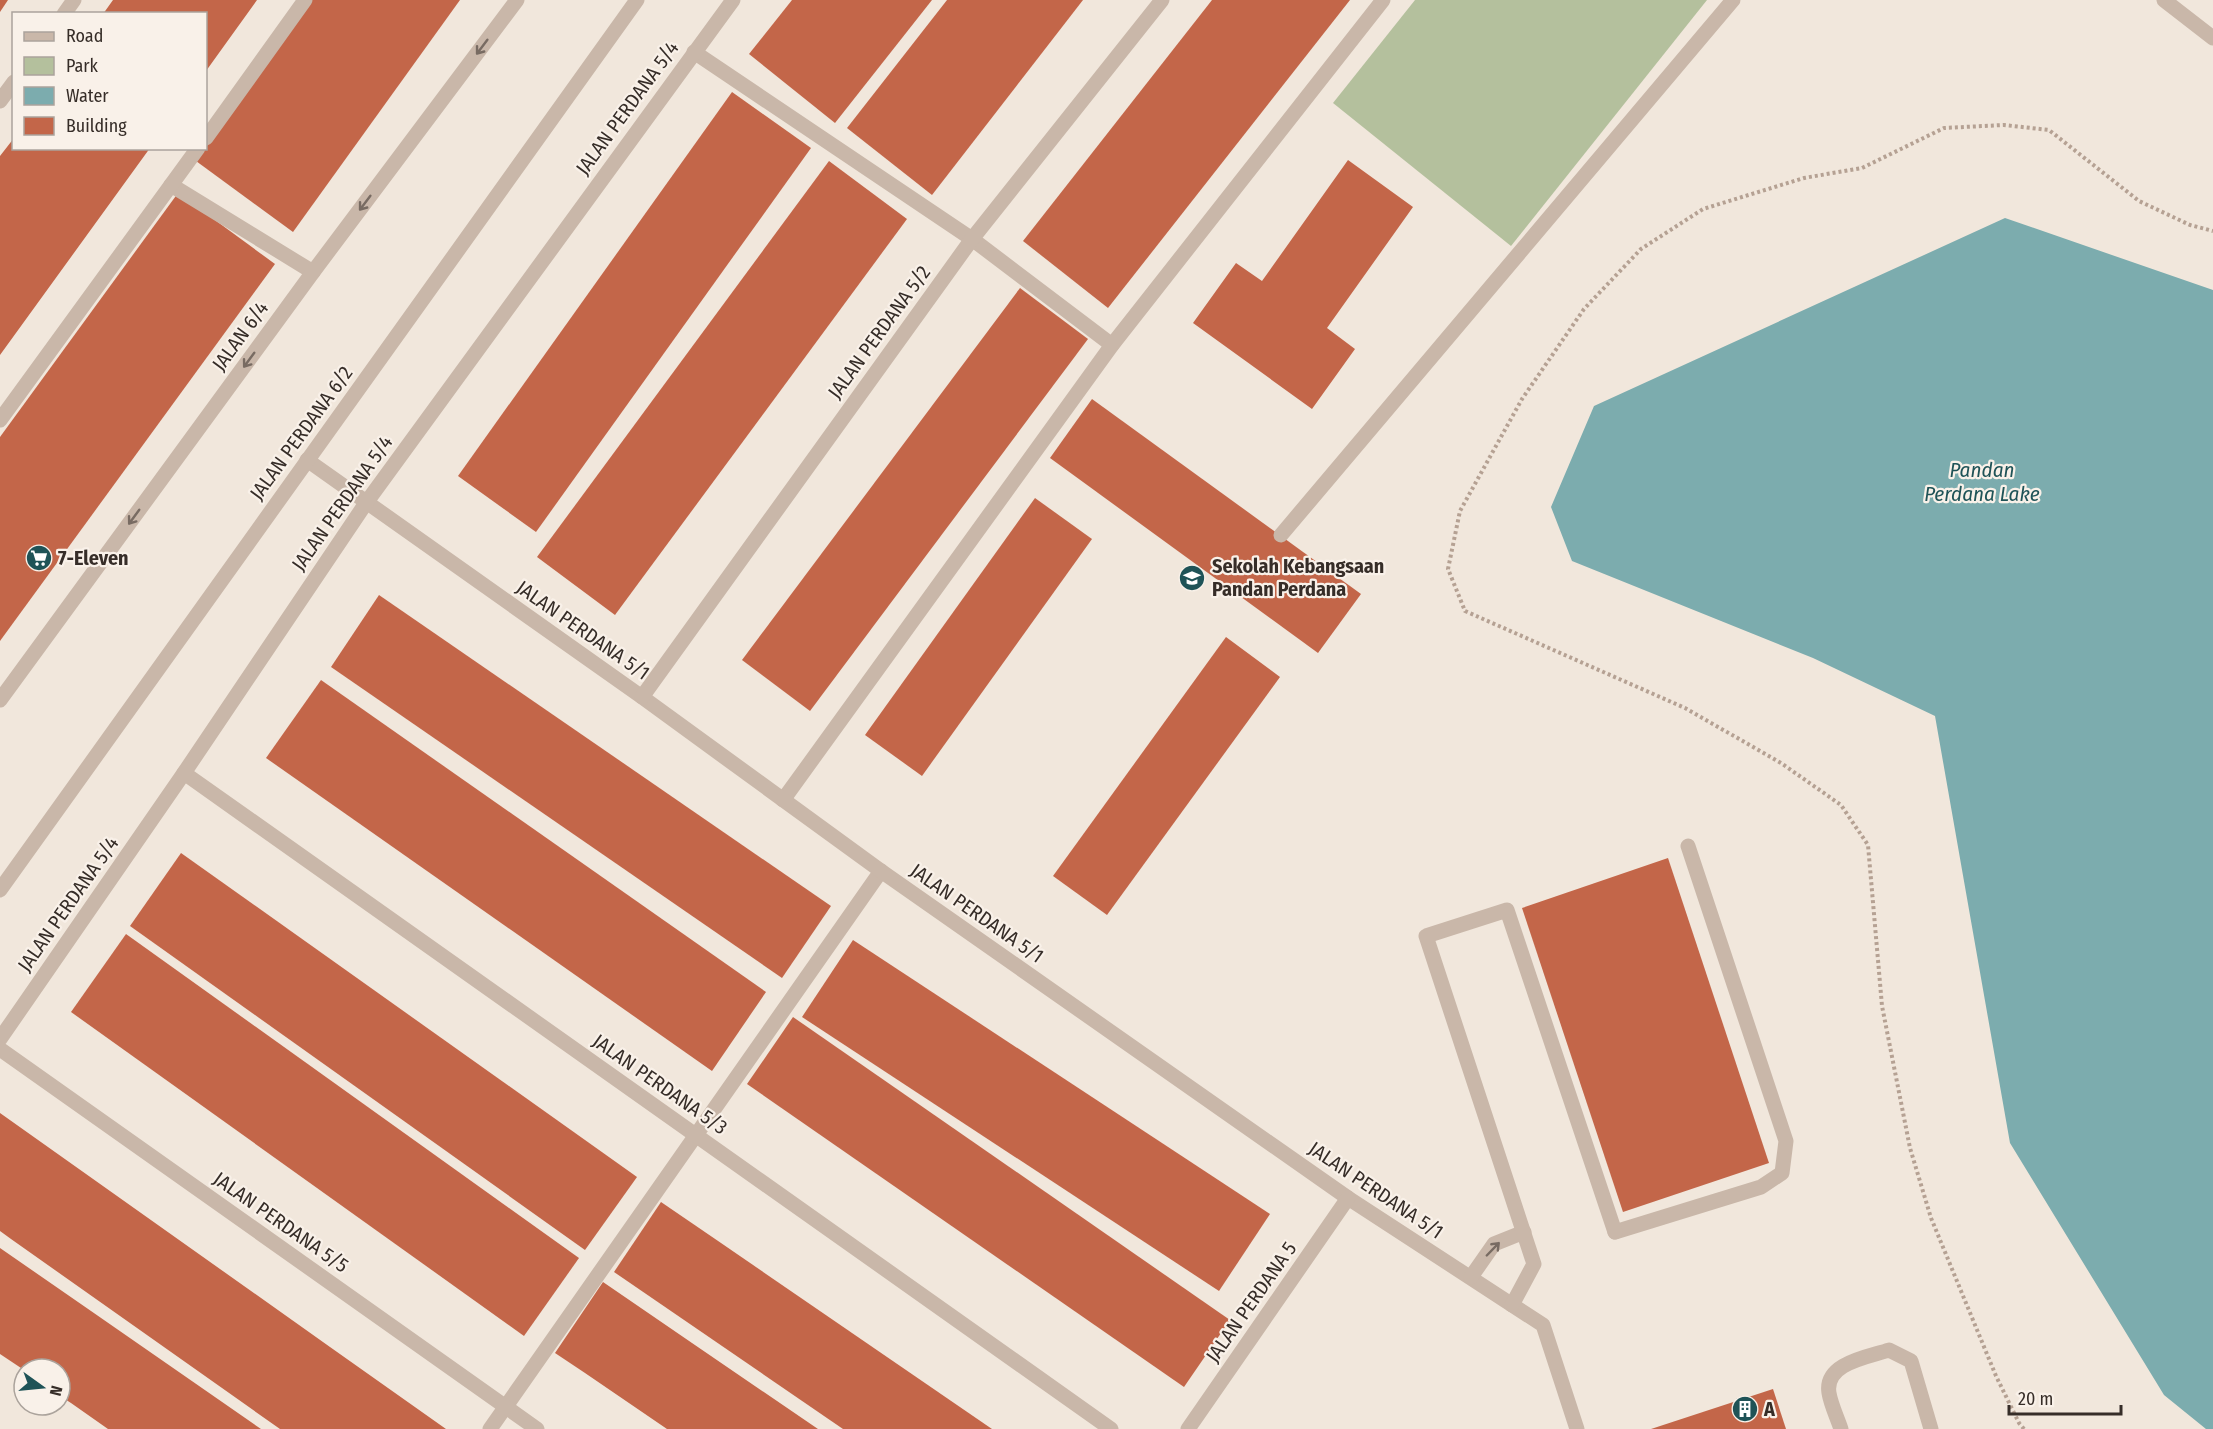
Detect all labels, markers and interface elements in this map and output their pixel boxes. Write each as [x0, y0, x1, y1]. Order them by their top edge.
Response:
legend [12, 12, 207, 150]
text: Road [66, 25, 103, 47]
street label: JALAN PERDANA 5/4 [571, 36, 684, 179]
one-way arrow [475, 38, 488, 54]
text: Park [66, 55, 99, 77]
text: Water [66, 85, 109, 107]
text: Building [66, 115, 127, 137]
one-way arrow [358, 195, 371, 211]
street label: JALAN PERDANA 5/2 [823, 261, 935, 403]
street label: JALAN 6/4 [207, 296, 273, 375]
one-way arrow [243, 351, 255, 367]
street label: JALAN PERDANA 6/2 [245, 361, 358, 504]
street label: JALAN PERDANA 5/4 [287, 431, 398, 575]
water label: Pandan Perdana Lake [1924, 457, 2040, 507]
one-way arrow [127, 509, 140, 525]
supermarket icon: 7-Eleven [24, 543, 54, 573]
place label: 7-Eleven [58, 546, 129, 570]
place label: Sekolah Kebangsaan Pandan Perdana [1212, 554, 1384, 601]
school or university icon: Sekolah Kebangsaan Pandan Perdana [1177, 563, 1207, 593]
street label: JALAN PERDANA 5/1 [512, 575, 654, 685]
street label: JALAN PERDANA 5/4 [13, 832, 124, 976]
street label: JALAN PERDANA 5/1 [906, 858, 1048, 968]
street label: JALAN PERDANA 5/3 [588, 1029, 732, 1139]
street label: JALAN PERDANA 5/1 [1304, 1136, 1448, 1244]
street label: JALAN PERDANA 5/5 [209, 1167, 353, 1277]
street label: JALAN PERDANA 5 [1201, 1237, 1301, 1367]
one-way arrow [1485, 1242, 1500, 1257]
north arrow [12, 1357, 72, 1417]
scale bar [2009, 1378, 2122, 1416]
text: N [46, 1384, 66, 1398]
text: 20 m [2018, 1388, 2053, 1410]
building icon: A [1730, 1394, 1760, 1424]
place label: A [1763, 1397, 1776, 1421]

